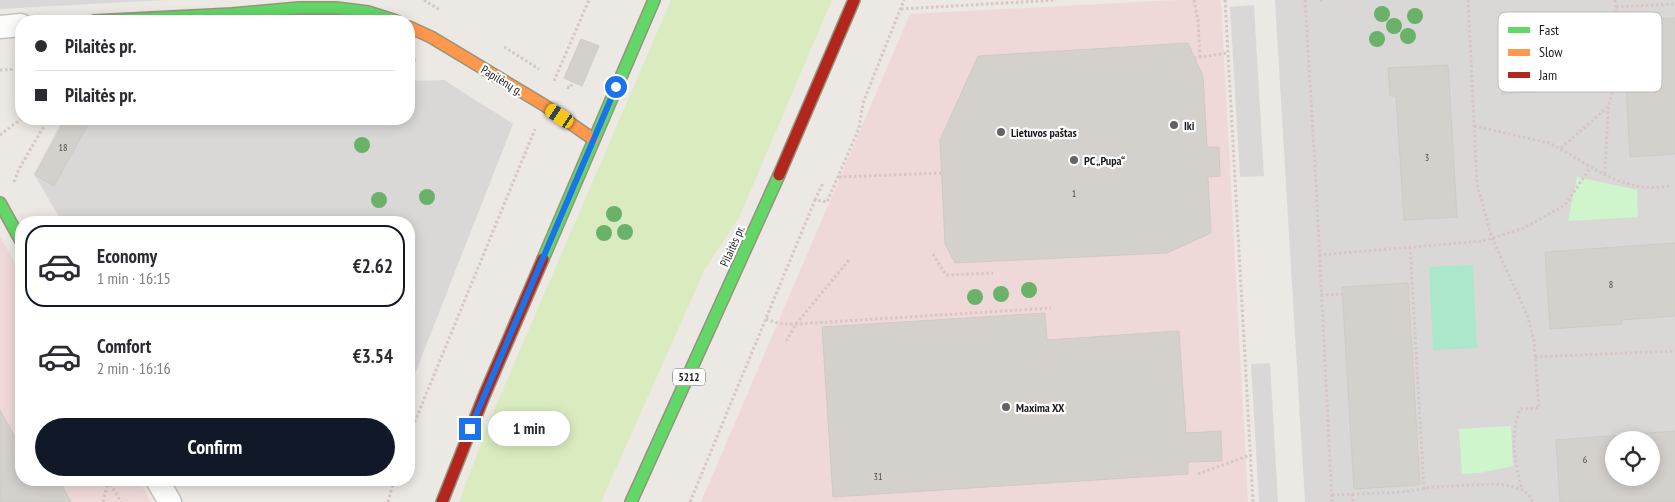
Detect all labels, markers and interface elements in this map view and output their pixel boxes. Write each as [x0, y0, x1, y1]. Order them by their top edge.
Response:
legend [1498, 12, 1662, 92]
text: Fast [1539, 21, 1559, 39]
text: Pilaitės pr. [65, 34, 136, 58]
text: Slow [1539, 43, 1563, 61]
street label: Papilėnų g. [479, 62, 525, 98]
text: Jam [1538, 66, 1557, 84]
route start [605, 76, 627, 98]
text: Pilaitės pr. [65, 83, 136, 107]
car [543, 101, 576, 131]
place label: Iki [1184, 118, 1195, 133]
marker: Iki [1168, 119, 1180, 131]
place label: Lietuvos paštas [1011, 125, 1077, 140]
marker: Lietuvos paštas [995, 126, 1007, 138]
house number: 18 [59, 141, 68, 154]
house number: 3 [1425, 151, 1429, 164]
place label: PC „Pupa“ [1084, 153, 1125, 168]
marker: PC „Pupa“ [1068, 154, 1080, 166]
house number: 1 [1072, 187, 1076, 200]
street label: Pilaitės pr. [716, 223, 748, 269]
icon: car [37, 244, 82, 289]
text: Economy [97, 244, 157, 268]
text: €2.62 [353, 254, 393, 278]
text: 1 min · 16:15 [97, 268, 171, 288]
house number: 8 [1609, 278, 1613, 291]
icon: car [37, 334, 82, 379]
text: Comfort [97, 334, 151, 358]
text: €3.54 [353, 344, 393, 368]
text: 2 min · 16:16 [97, 358, 171, 378]
road number: 5212 [673, 368, 705, 386]
place label: Maxima XX [1016, 400, 1065, 415]
marker: Maxima XX [1000, 401, 1012, 413]
callout: 1 min [488, 412, 570, 446]
button: Confirm [35, 418, 395, 476]
route end [459, 418, 481, 440]
text: 1 min [513, 418, 545, 438]
map controls [1605, 431, 1660, 486]
button: locate [1605, 431, 1660, 486]
house number: 6 [1583, 453, 1588, 466]
house number: 31 [874, 470, 883, 483]

